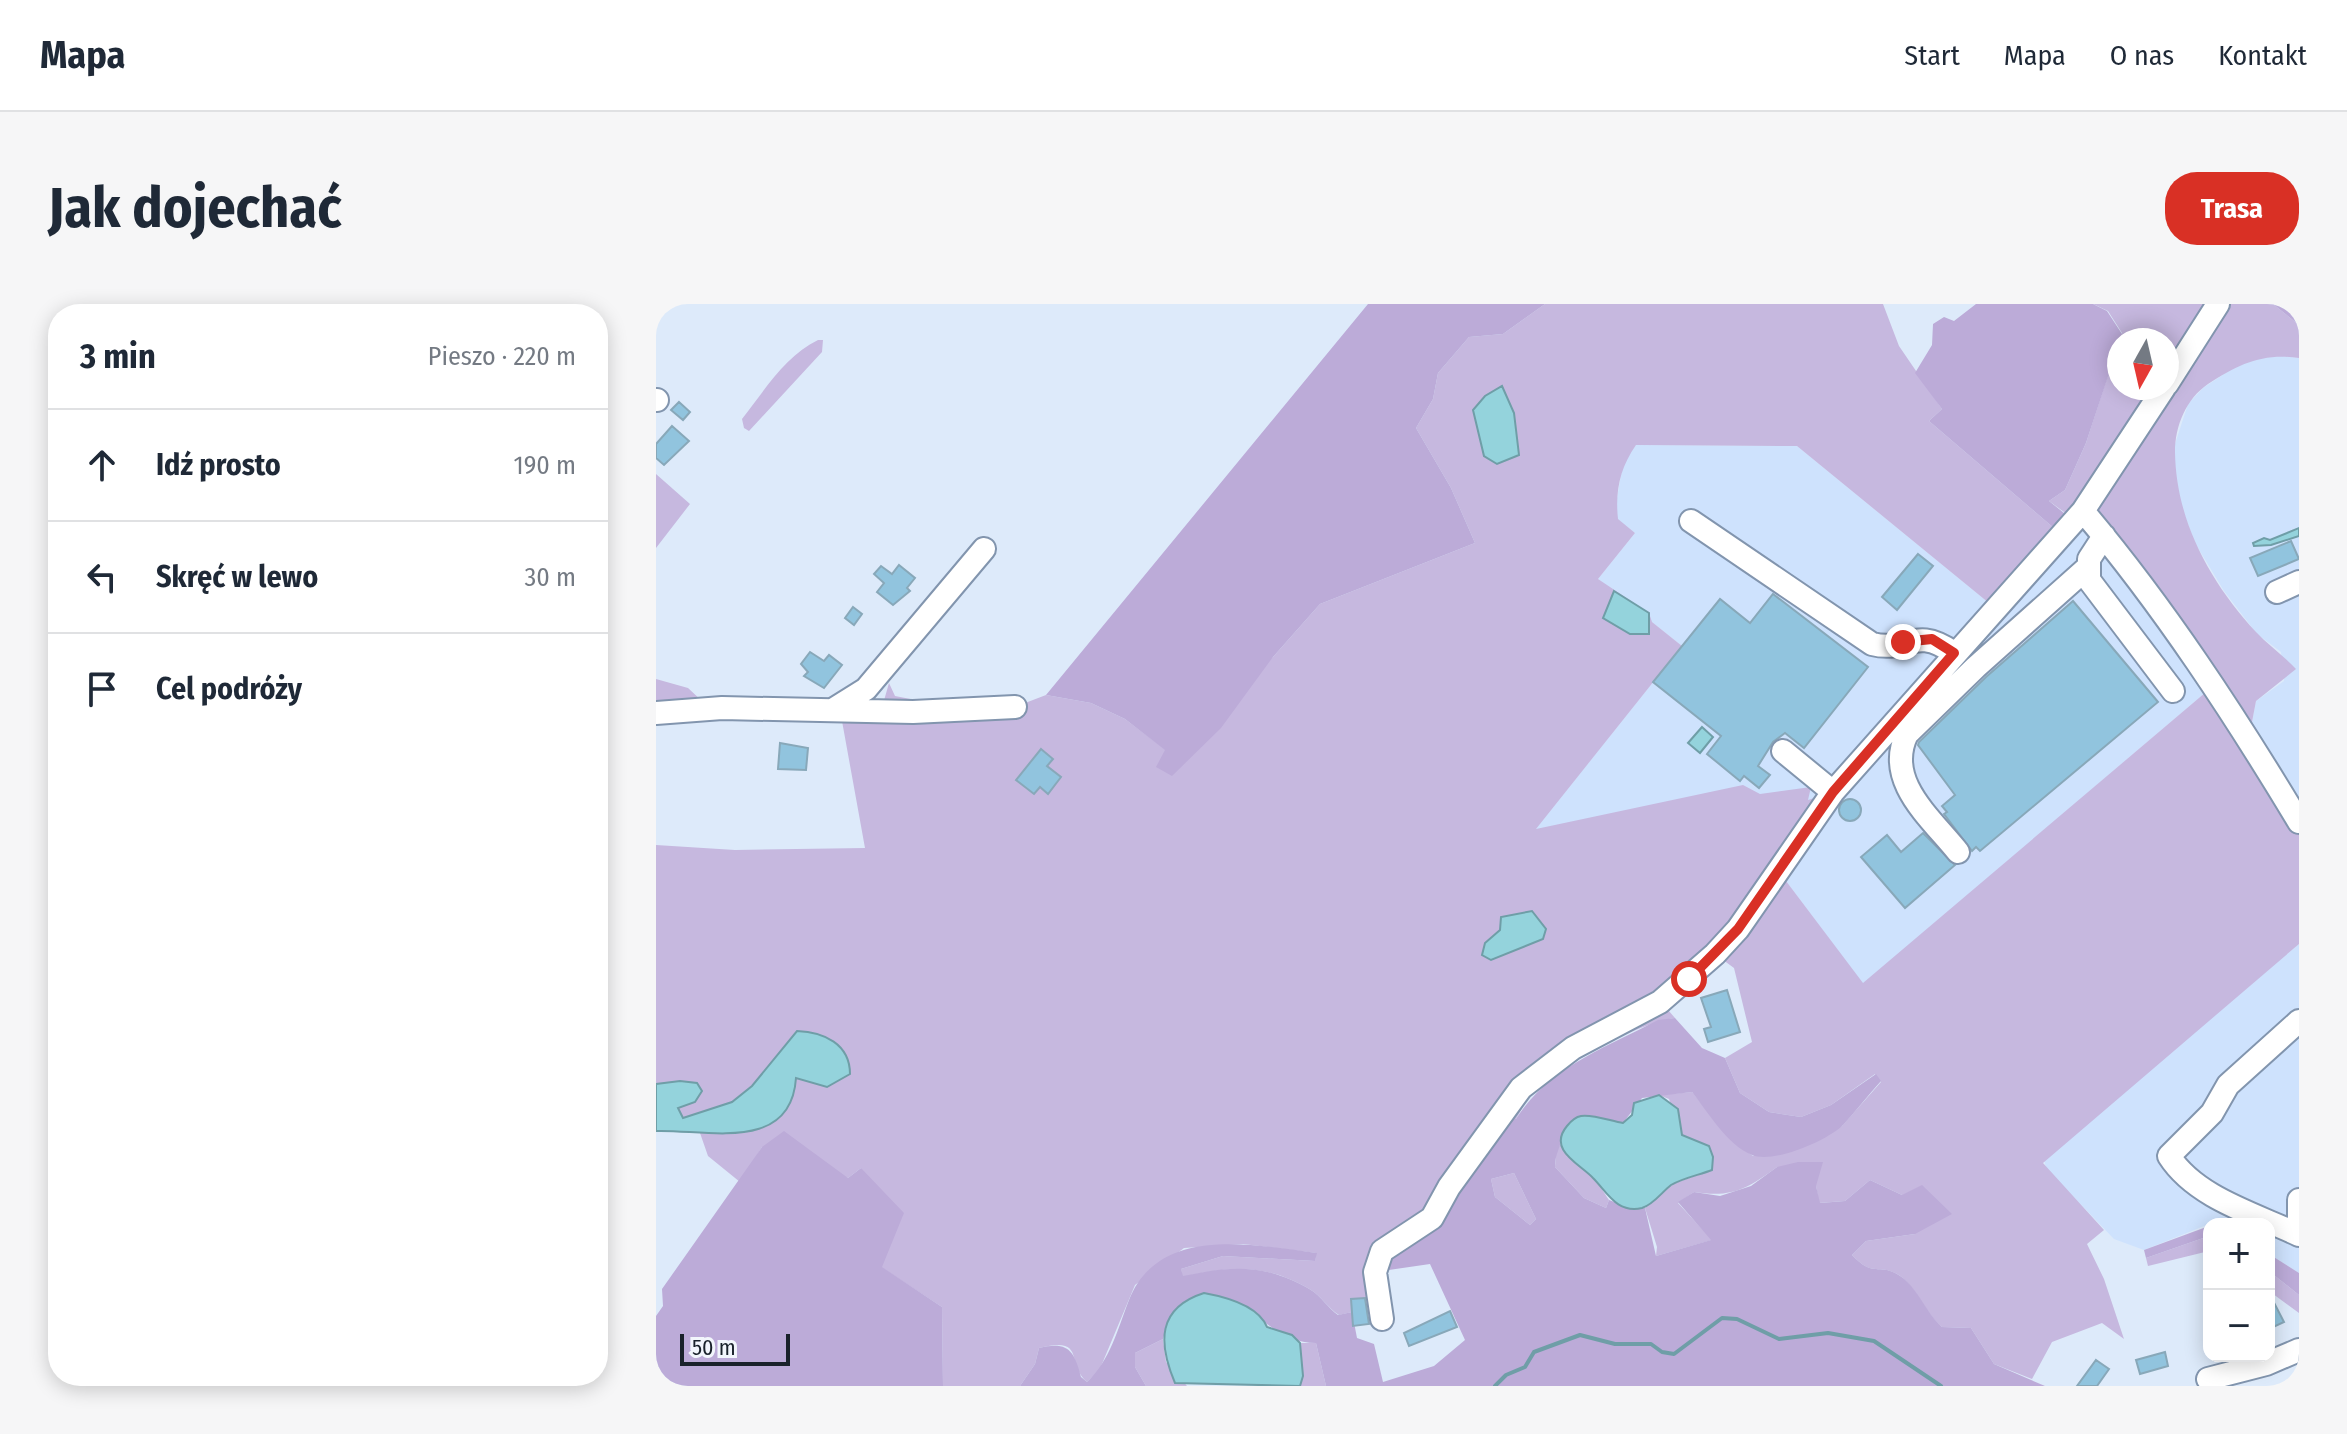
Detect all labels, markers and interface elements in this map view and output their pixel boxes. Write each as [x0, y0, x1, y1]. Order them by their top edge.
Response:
text: Mapa [40, 32, 125, 78]
text: Start [1904, 39, 1960, 72]
text: Mapa [2004, 39, 2066, 72]
text: O nas [2110, 39, 2174, 72]
text: Kontakt [2218, 39, 2307, 72]
button: Trasa [2165, 172, 2299, 245]
text: Jak dojechać [48, 175, 342, 242]
north arrow [2107, 328, 2179, 400]
text: 3 min [80, 336, 156, 377]
text: Pieszo · 220 m [428, 341, 576, 372]
icon: ahead [80, 443, 124, 487]
text: Idź prosto [156, 447, 281, 483]
text: 190 m [514, 450, 576, 481]
icon: left [80, 555, 124, 599]
text: Skręć w lewo [156, 559, 318, 595]
text: 30 m [525, 562, 576, 593]
route end [1885, 624, 1921, 660]
icon: arrive [80, 667, 124, 711]
text: Cel podróży [156, 671, 302, 707]
route start [1671, 961, 1707, 997]
map controls [2203, 1218, 2275, 1362]
button: + [2203, 1218, 2275, 1290]
button: − [2203, 1290, 2275, 1362]
scale bar [680, 1330, 790, 1366]
text: 50 m [692, 1334, 736, 1361]

